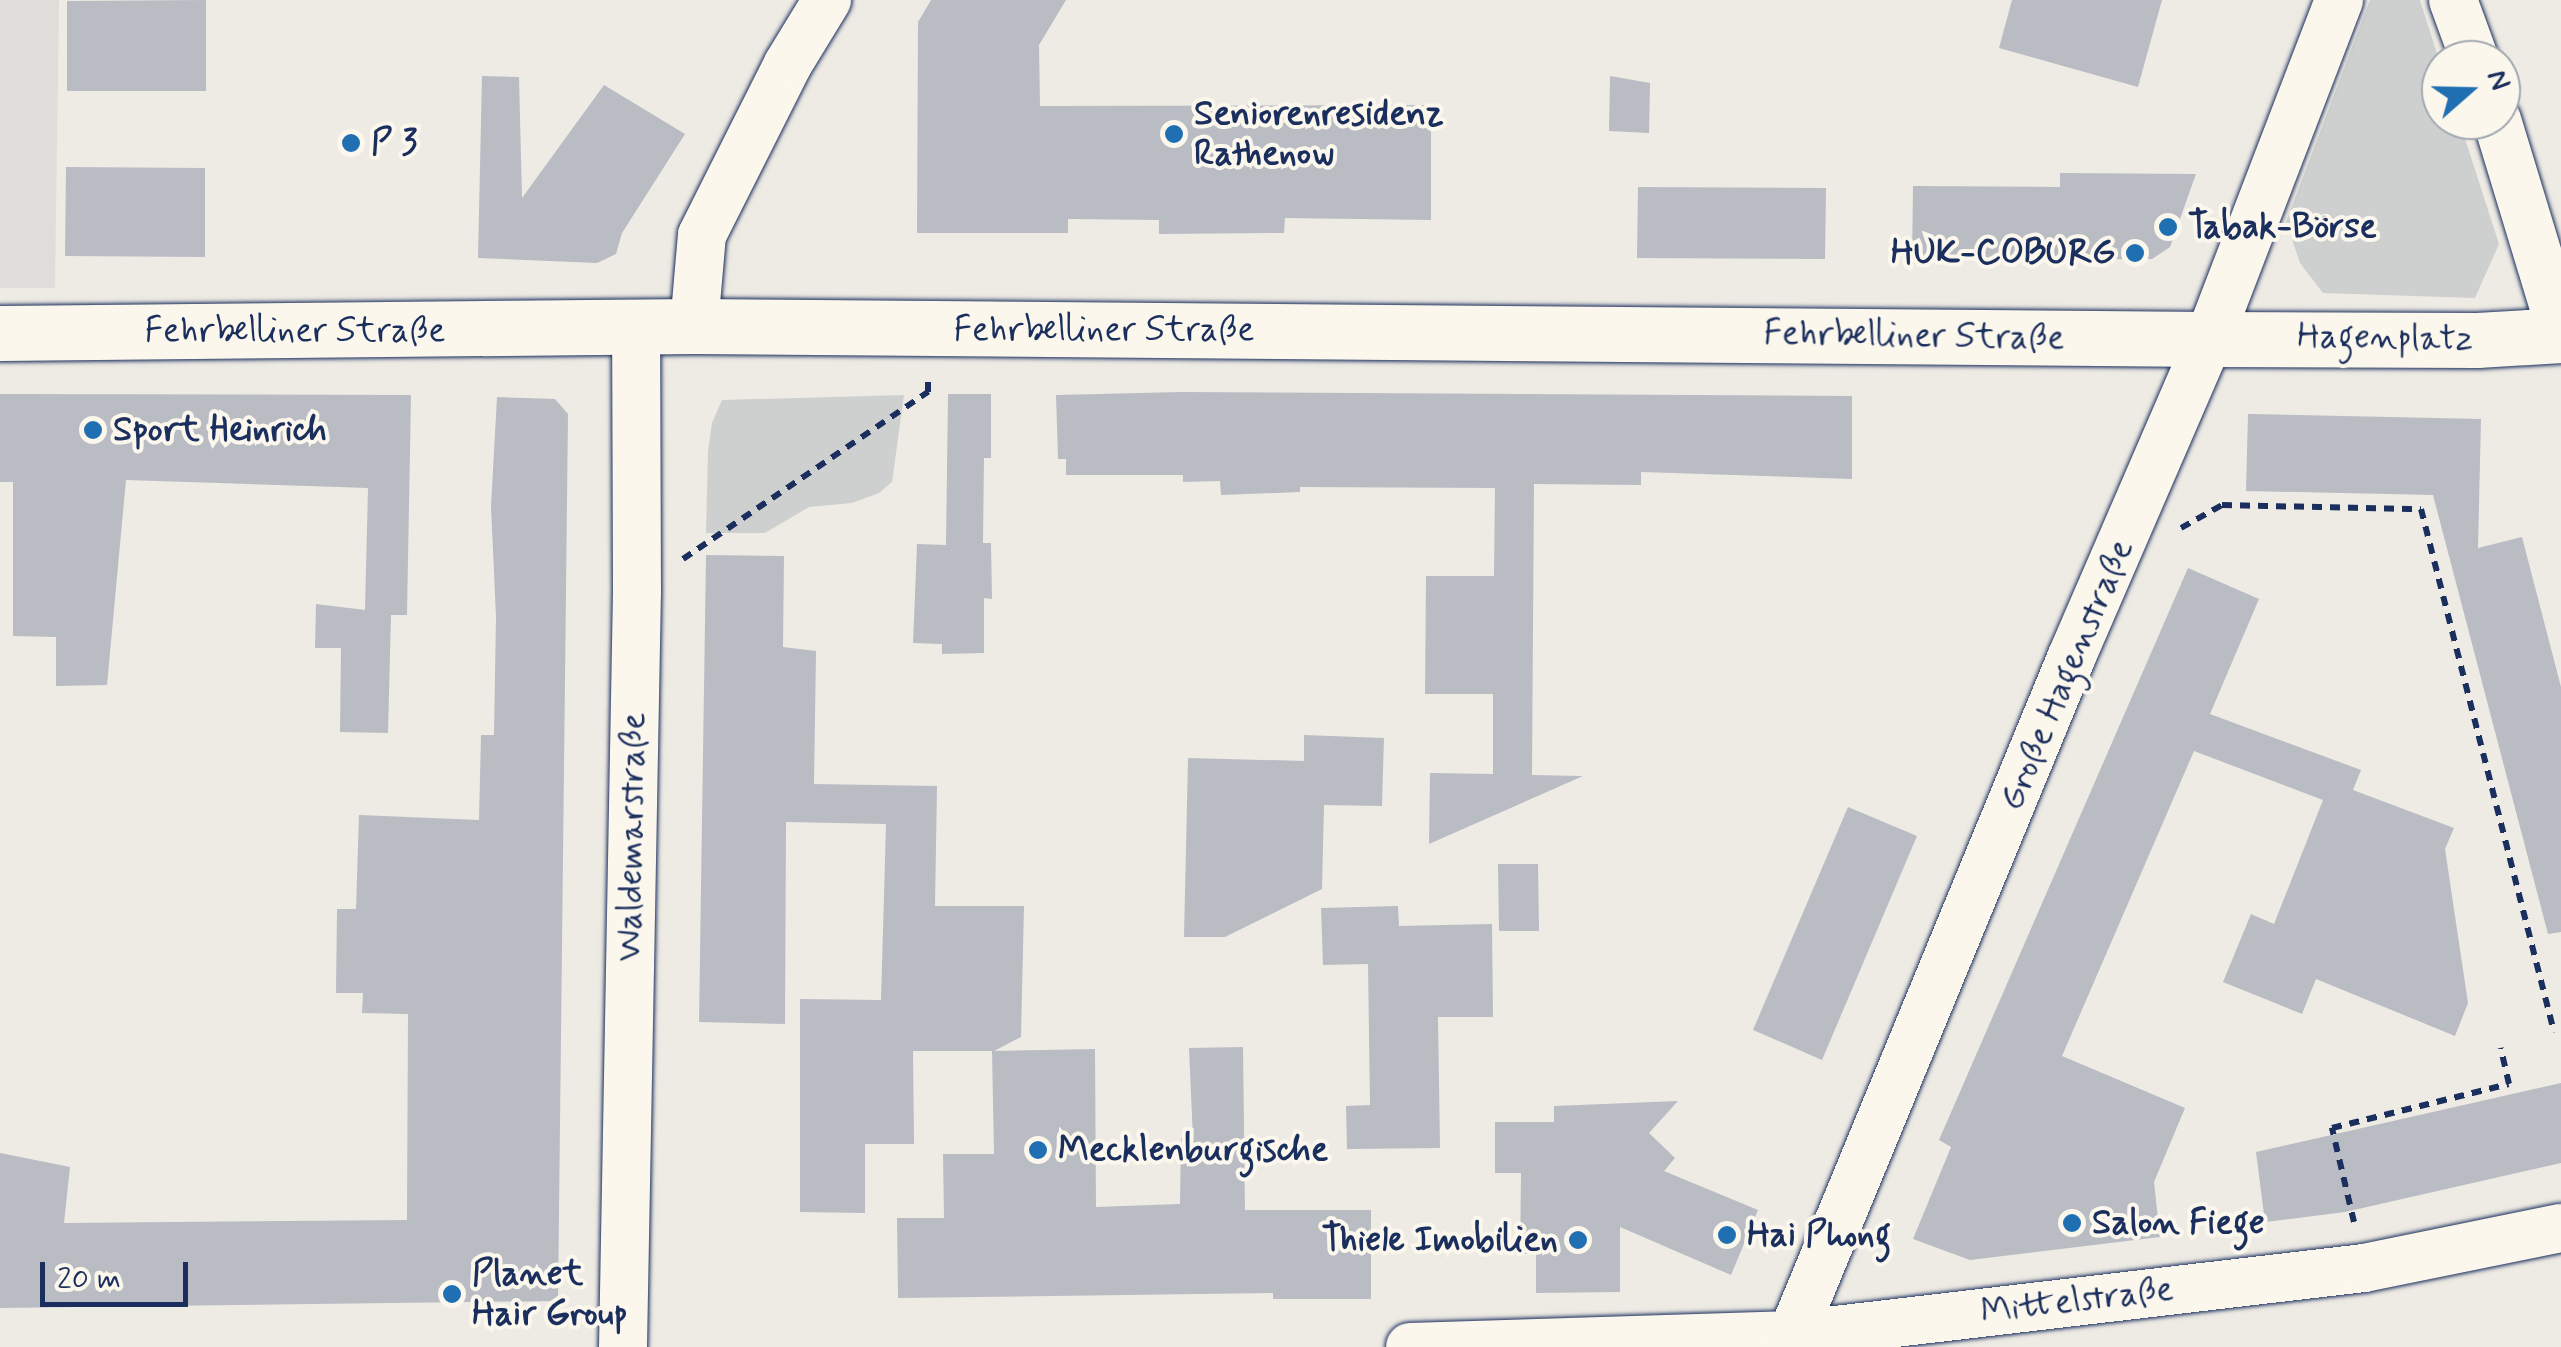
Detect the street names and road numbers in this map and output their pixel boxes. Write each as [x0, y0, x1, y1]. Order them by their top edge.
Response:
street label: Fehrbelliner Straße [956, 309, 1252, 351]
street label: Fehrbelliner Straße [147, 310, 443, 352]
street label: Fehrbelliner Straße [1766, 312, 2062, 360]
street label: Hagenplatz [2297, 315, 2473, 361]
street label: Große Hagenstraße [1991, 533, 2143, 817]
street label: Waldemarstraße [609, 712, 655, 962]
street label: Mittelstraße [1978, 1268, 2176, 1334]

